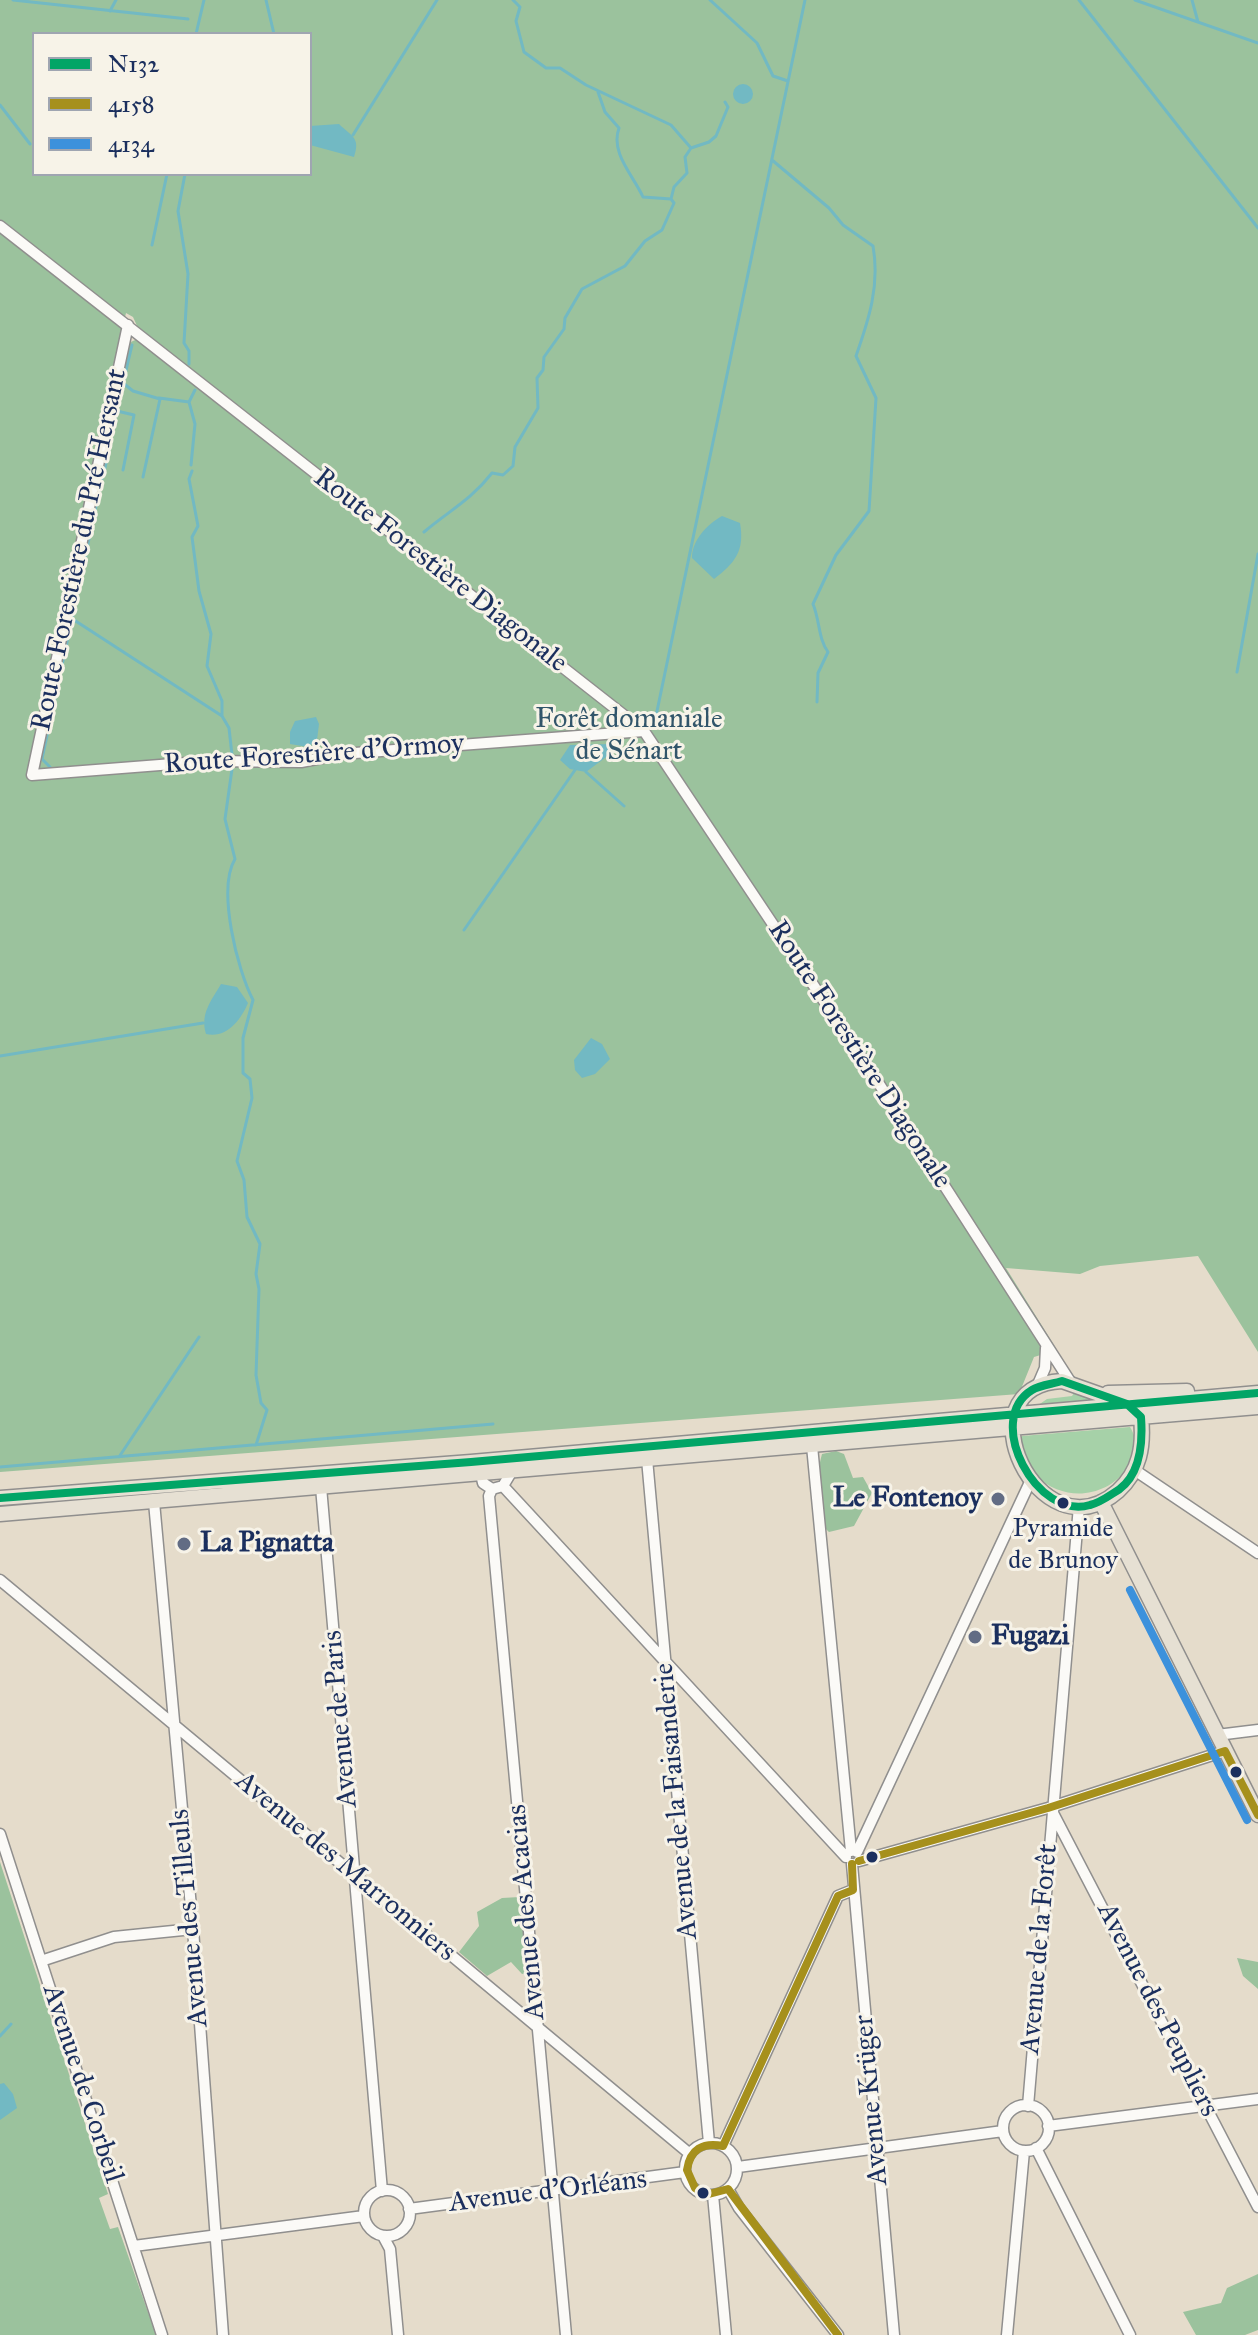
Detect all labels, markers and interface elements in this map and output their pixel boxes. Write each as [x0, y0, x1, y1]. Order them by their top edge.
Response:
legend [32, 32, 312, 176]
text: N132 [108, 49, 159, 79]
text: 4158 [108, 89, 155, 119]
text: 4134 [108, 129, 154, 159]
street label: Route Forestière du Pré Hersant [25, 366, 135, 734]
street label: Route Forestière Diagonale [306, 462, 574, 680]
park label: Forêt domaniale de Sénart [535, 703, 723, 769]
street label: Route Forestière d'Ormoy [163, 728, 465, 782]
street label: Route Forestière Diagonale [760, 915, 958, 1195]
place label: Le Fontenoy [833, 1482, 982, 1516]
marker: Le Fontenoy [989, 1490, 1007, 1508]
marker: Pyramide de Brunoy [1055, 1495, 1071, 1511]
place label: Pyramide de Brunoy [1008, 1514, 1118, 1576]
place label: La Pignatta [200, 1527, 334, 1561]
marker: La Pignatta [175, 1535, 193, 1553]
place label: Fugazi [991, 1620, 1069, 1654]
marker: Fugazi [966, 1628, 984, 1646]
street label: Avenue de Paris [317, 1629, 365, 1809]
street label: Avenue de la Faisanderie [648, 1662, 706, 1940]
unlabelled marker [1228, 1764, 1244, 1780]
street label: Avenue des Marronniers [228, 1765, 462, 1969]
street label: Avenue des Acacias [501, 1803, 553, 2021]
street label: Avenue des Tilleuls [164, 1808, 216, 2028]
street label: Avenue de la Forêt [1014, 1842, 1066, 2056]
unlabelled marker [864, 1849, 880, 1865]
street label: Avenue des Peupliers [1089, 1898, 1225, 2122]
street label: Avenue de Corbeil [34, 1981, 130, 2187]
street label: Avenue Krüger [848, 2013, 896, 2187]
street label: Avenue d'Orléans [447, 2163, 649, 2221]
unlabelled marker [695, 2185, 711, 2201]

